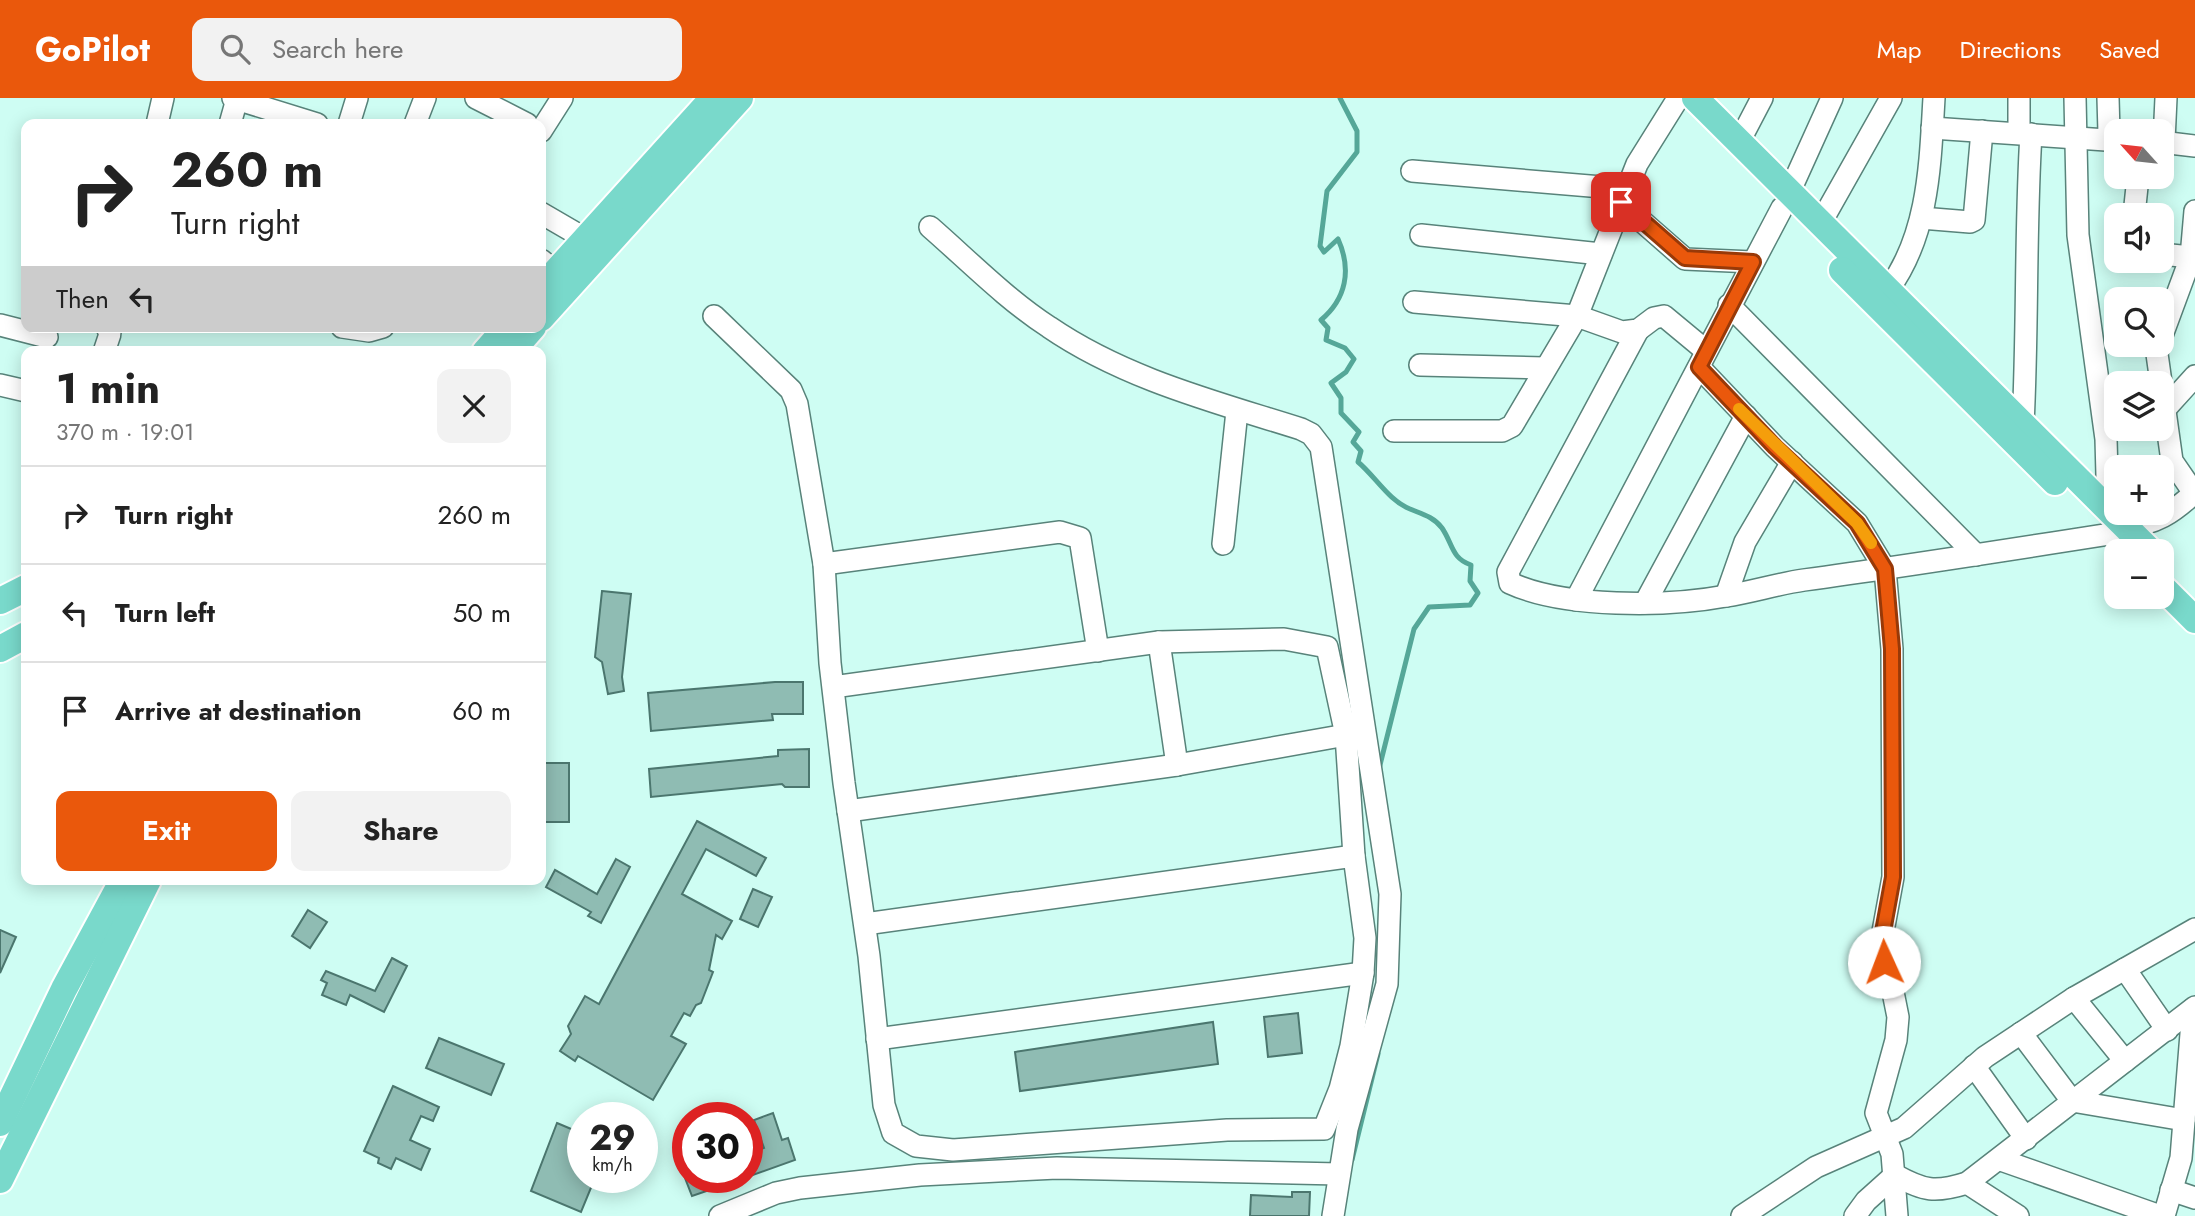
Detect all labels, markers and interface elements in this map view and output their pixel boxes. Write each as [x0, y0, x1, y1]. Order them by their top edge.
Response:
search box [192, 18, 682, 81]
text: GoPilot [35, 26, 150, 73]
icon: search [216, 30, 254, 68]
text: Search here [272, 30, 403, 68]
text: Map [1877, 32, 1922, 67]
text: Directions [1960, 32, 2061, 67]
text: Saved [2099, 32, 2160, 67]
north arrow [2104, 119, 2174, 189]
map controls [2104, 119, 2174, 609]
text: 260 m [171, 135, 323, 205]
icon: right [56, 147, 147, 238]
pin [1591, 172, 1651, 232]
icon: arrive [1602, 183, 1640, 221]
text: Turn right [171, 200, 300, 246]
button: sound [2104, 203, 2174, 273]
text: Then [56, 280, 109, 318]
icon: left [123, 280, 161, 318]
button: search [2104, 287, 2174, 357]
text: 1 min [56, 358, 160, 419]
button: close [437, 369, 511, 443]
button: layers [2104, 371, 2174, 441]
text: 370 m · 19:01 [56, 415, 194, 449]
button: + [2104, 455, 2174, 525]
icon: right [56, 496, 94, 534]
text: Turn right [115, 496, 233, 534]
text: 260 m [438, 496, 511, 534]
button: − [2104, 539, 2174, 609]
icon: left [56, 594, 94, 632]
text: Turn left [115, 594, 215, 632]
text: 50 m [453, 594, 511, 632]
icon: arrive [56, 692, 94, 730]
text: Arrive at destination [115, 692, 362, 730]
text: 60 m [452, 692, 511, 730]
button: Exit [56, 791, 277, 871]
button: Share [291, 791, 511, 871]
position arrow [1847, 925, 1921, 999]
speed limit sign: 30 [672, 1102, 763, 1193]
text: 29 [589, 1113, 636, 1163]
text: km/h [592, 1152, 633, 1178]

